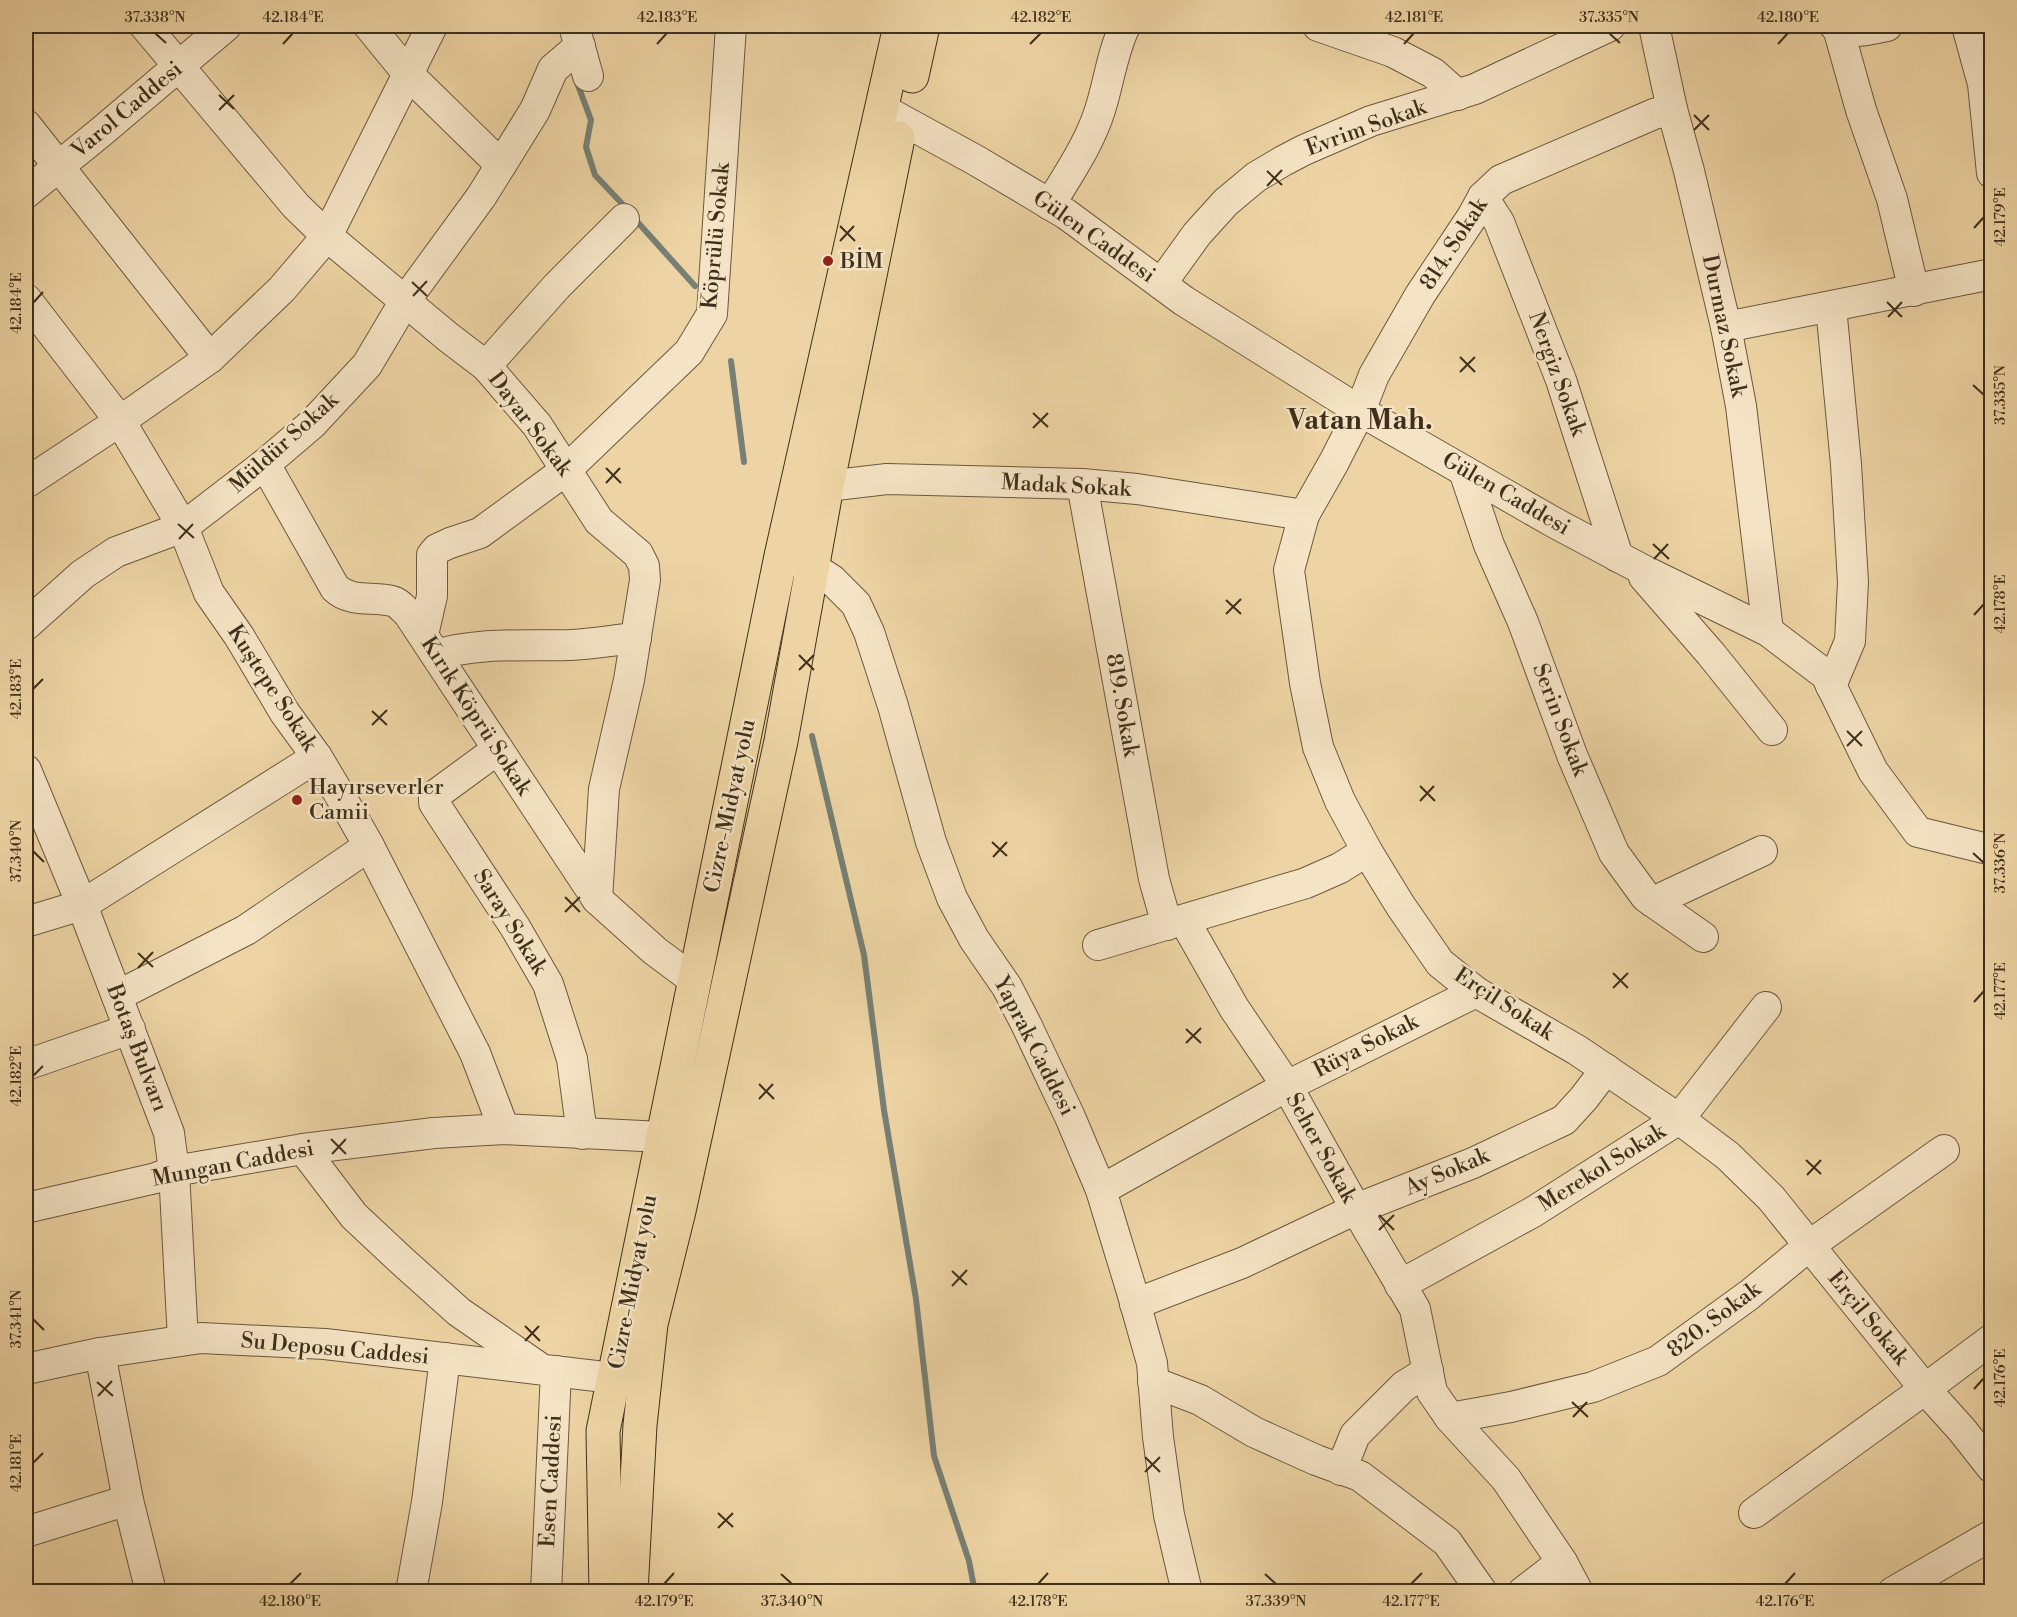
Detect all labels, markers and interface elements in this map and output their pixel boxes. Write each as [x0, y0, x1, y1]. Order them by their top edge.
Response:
text: 37.338°N [125, 8, 185, 27]
text: 42.184°E [262, 8, 324, 27]
text: 42.183°E [637, 8, 697, 27]
text: 42.182°E [1011, 8, 1071, 27]
text: 42.181°E [1385, 8, 1443, 27]
text: 37.335°N [1579, 8, 1639, 27]
text: 42.180°E [1757, 8, 1819, 27]
street label: Varol Caddesi [65, 56, 188, 165]
street label: Evrim Sokak [1302, 93, 1431, 162]
street label: Köprülü Sokak [696, 160, 736, 310]
street label: Gülen Caddesi [1028, 185, 1160, 289]
text: 42.179°E [1991, 187, 2010, 247]
street label: 814. Sokak [1414, 192, 1494, 295]
place label: BİM [839, 247, 884, 275]
street label: Durmaz Sokak [1696, 252, 1753, 401]
marker: BİM [821, 254, 835, 268]
text: 42.184°E [7, 272, 26, 334]
street label: Nergiz Sokak [1522, 308, 1592, 441]
text: 37.335°N [1991, 365, 2010, 425]
street label: Dayar Sokak [482, 367, 579, 483]
street label: Müldür Sokak [224, 386, 345, 499]
district label: Vatan Mah. [1286, 403, 1433, 438]
street label: Gülen Caddesi [1437, 446, 1575, 542]
street label: Madak Sokak [1000, 469, 1133, 503]
text: 42.178°E [1991, 574, 2010, 634]
street label: Kuştepe Sokak [221, 620, 324, 758]
street label: Kırık Köprü Sokak [415, 631, 538, 802]
street label: 819. Sokak [1100, 651, 1145, 760]
text: 42.183°E [7, 659, 26, 719]
street label: Serin Sokak [1526, 660, 1594, 782]
street label: Cizre-Midyat yolu [698, 716, 762, 896]
place label: Hayırseverler Camii [309, 774, 444, 826]
marker: Hayırseverler Camii [290, 793, 304, 807]
text: 37.340°N [7, 820, 26, 882]
text: 37.336°N [1991, 833, 2010, 893]
street label: Saray Sokak [467, 864, 554, 981]
street label: Erçil Sokak [1449, 962, 1560, 1047]
text: 42.177°E [1991, 962, 2010, 1020]
street label: Yaprak Caddesi [987, 971, 1081, 1120]
street label: Botaş Bulvarı [100, 979, 174, 1116]
street label: Rüya Sokak [1309, 1007, 1424, 1084]
text: 42.182°E [7, 1046, 26, 1106]
street label: Seher Sokak [1280, 1088, 1363, 1209]
street label: Merekol Sokak [1533, 1117, 1672, 1218]
street label: Mungan Caddesi [150, 1135, 316, 1193]
street label: Ay Sokak [1400, 1142, 1495, 1202]
street label: Cizre-Midyat yolu [603, 1192, 663, 1372]
street label: Erçil Sokak [1822, 1265, 1915, 1372]
street label: 820. Sokak [1662, 1275, 1767, 1364]
text: 37.341°N [7, 1289, 26, 1349]
street label: Su Deposu Caddesi [240, 1327, 430, 1371]
text: 42.176°E [1991, 1349, 2010, 1407]
street label: Esen Caddesi [534, 1414, 568, 1548]
text: 42.181°E [7, 1434, 26, 1492]
text: 42.180°E [259, 1592, 321, 1611]
text: 42.179°E [634, 1592, 694, 1611]
text: 37.340°N [761, 1592, 823, 1611]
text: 42.178°E [1008, 1592, 1068, 1611]
text: 37.339°N [1246, 1592, 1306, 1611]
text: 42.177°E [1382, 1592, 1440, 1611]
text: 42.176°E [1756, 1592, 1814, 1611]

